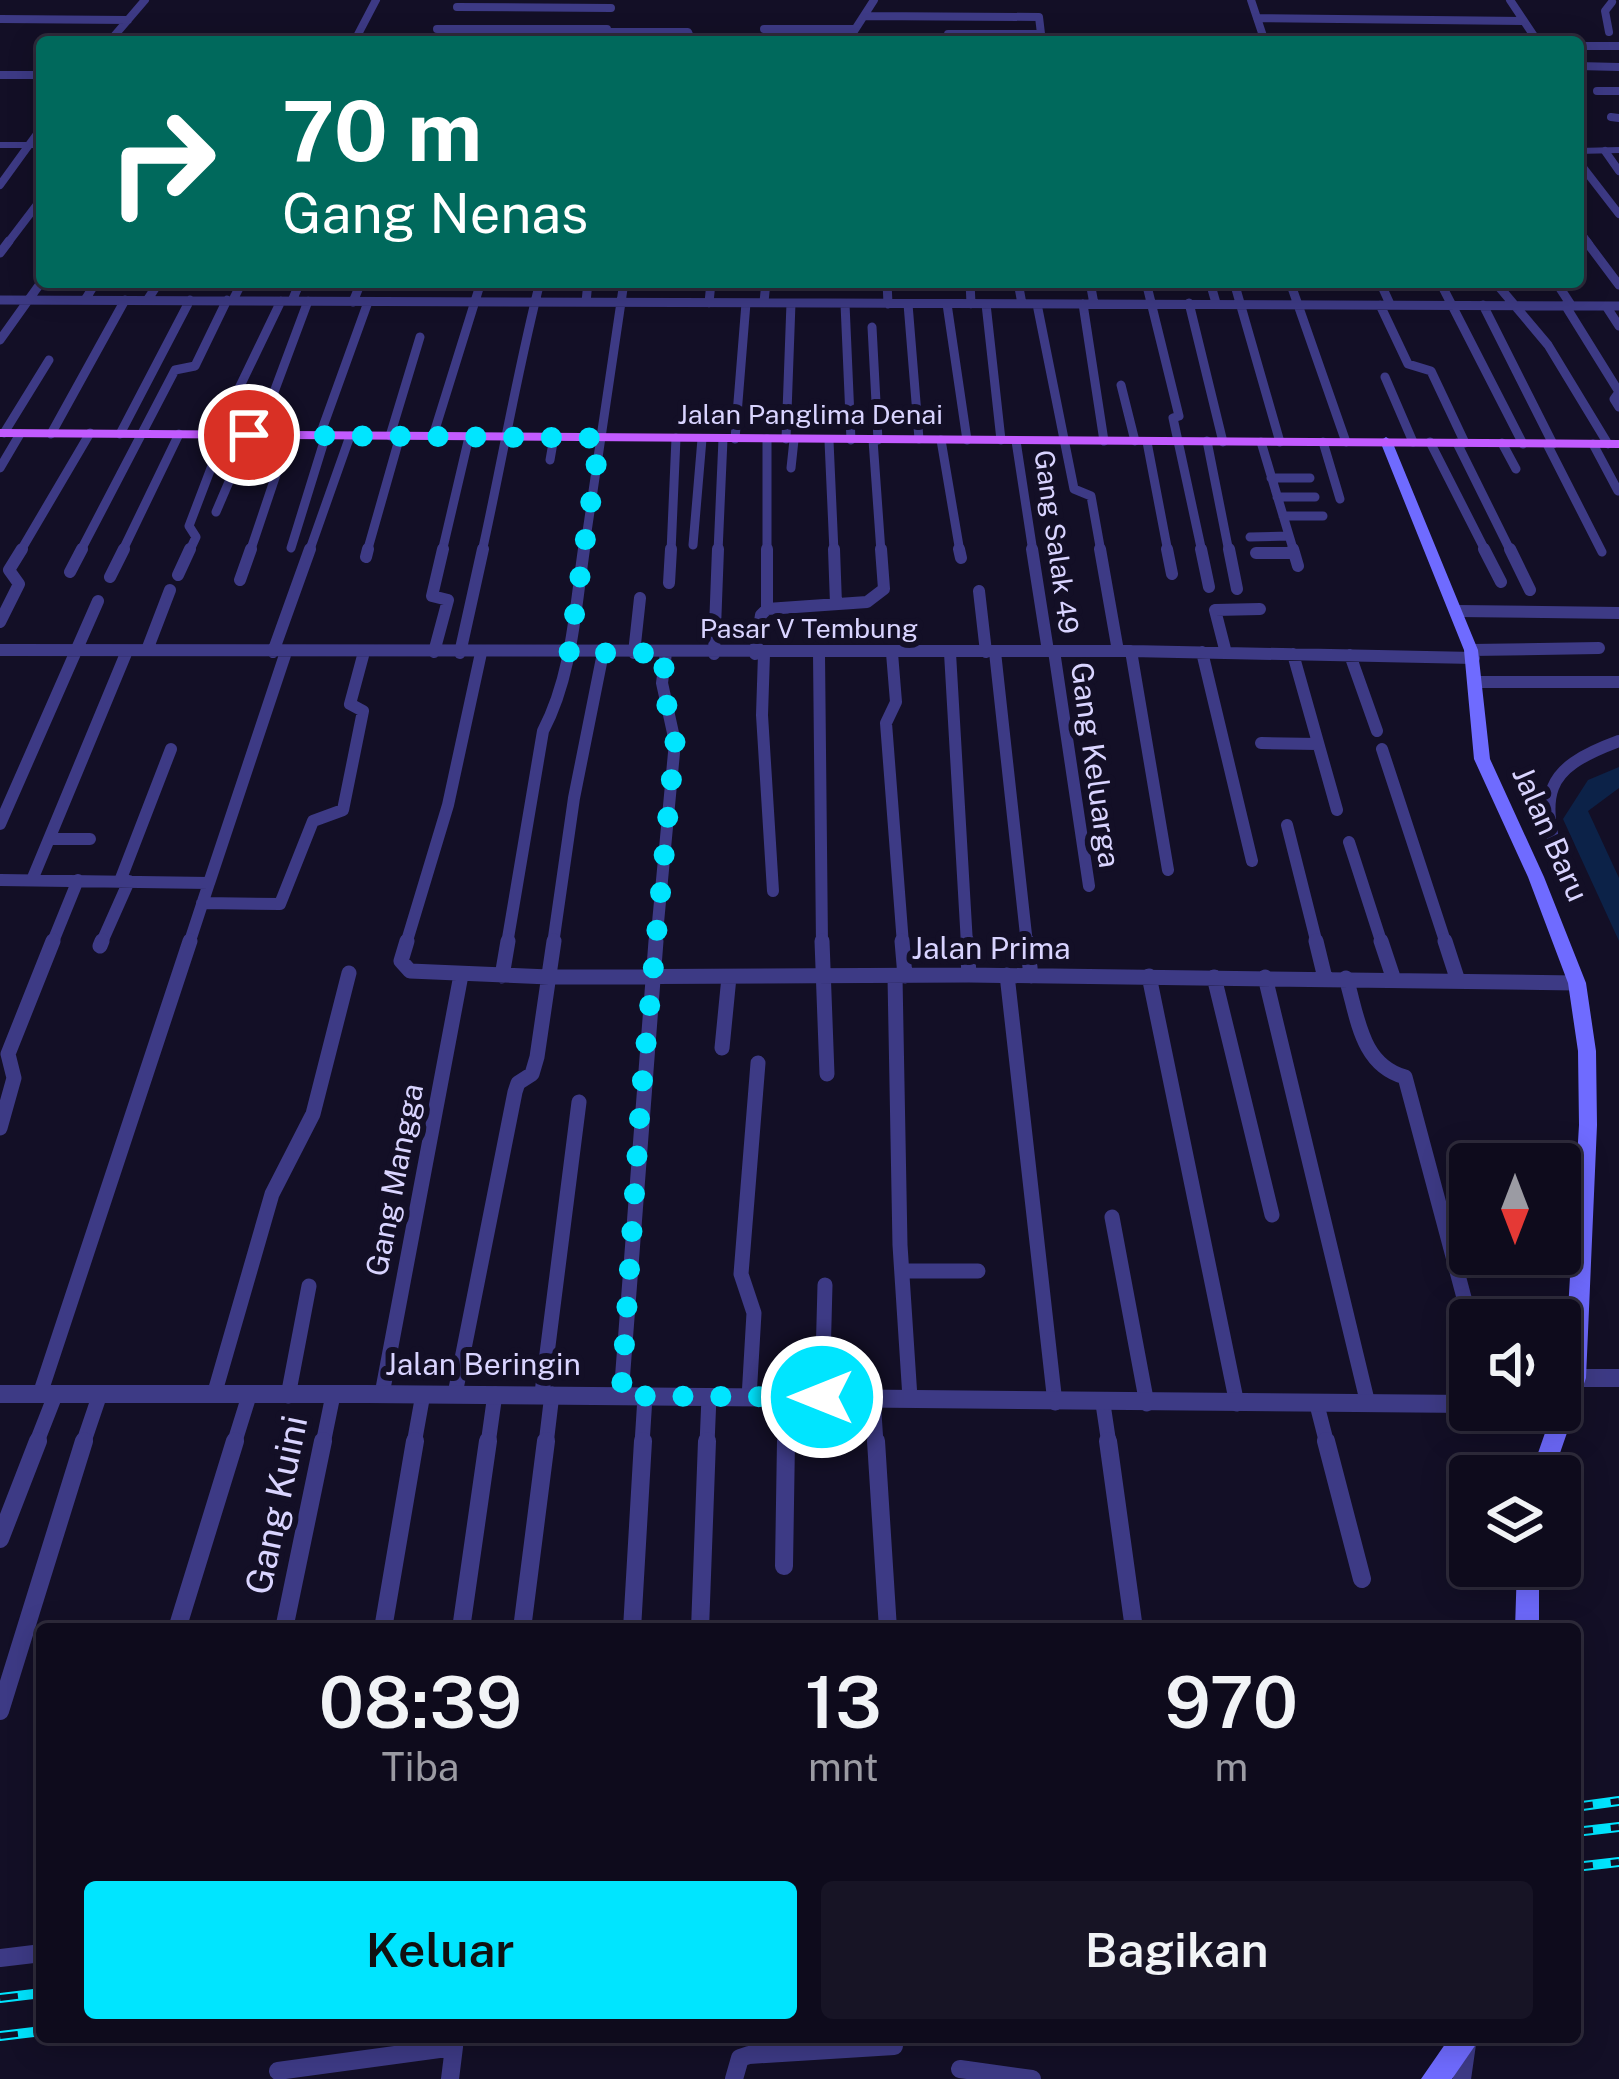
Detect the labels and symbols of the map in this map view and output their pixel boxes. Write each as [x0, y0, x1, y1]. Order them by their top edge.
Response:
pin [198, 384, 300, 486]
street label: Jalan Panglima Denai [677, 398, 943, 430]
street label: Gang Salak 49 [1028, 448, 1086, 636]
street label: Pasar V Tembung [700, 612, 918, 644]
street label: Gang Keluarga [1064, 660, 1128, 870]
street label: Jalan Baru [1505, 760, 1597, 907]
street label: Jalan Prima [911, 930, 1071, 966]
street label: Gang Mangga [358, 1081, 430, 1279]
north arrow [1449, 1143, 1581, 1275]
position arrow [759, 1334, 885, 1460]
street label: Jalan Beringin [385, 1346, 581, 1382]
street label: Gang Kuini [237, 1412, 315, 1598]

